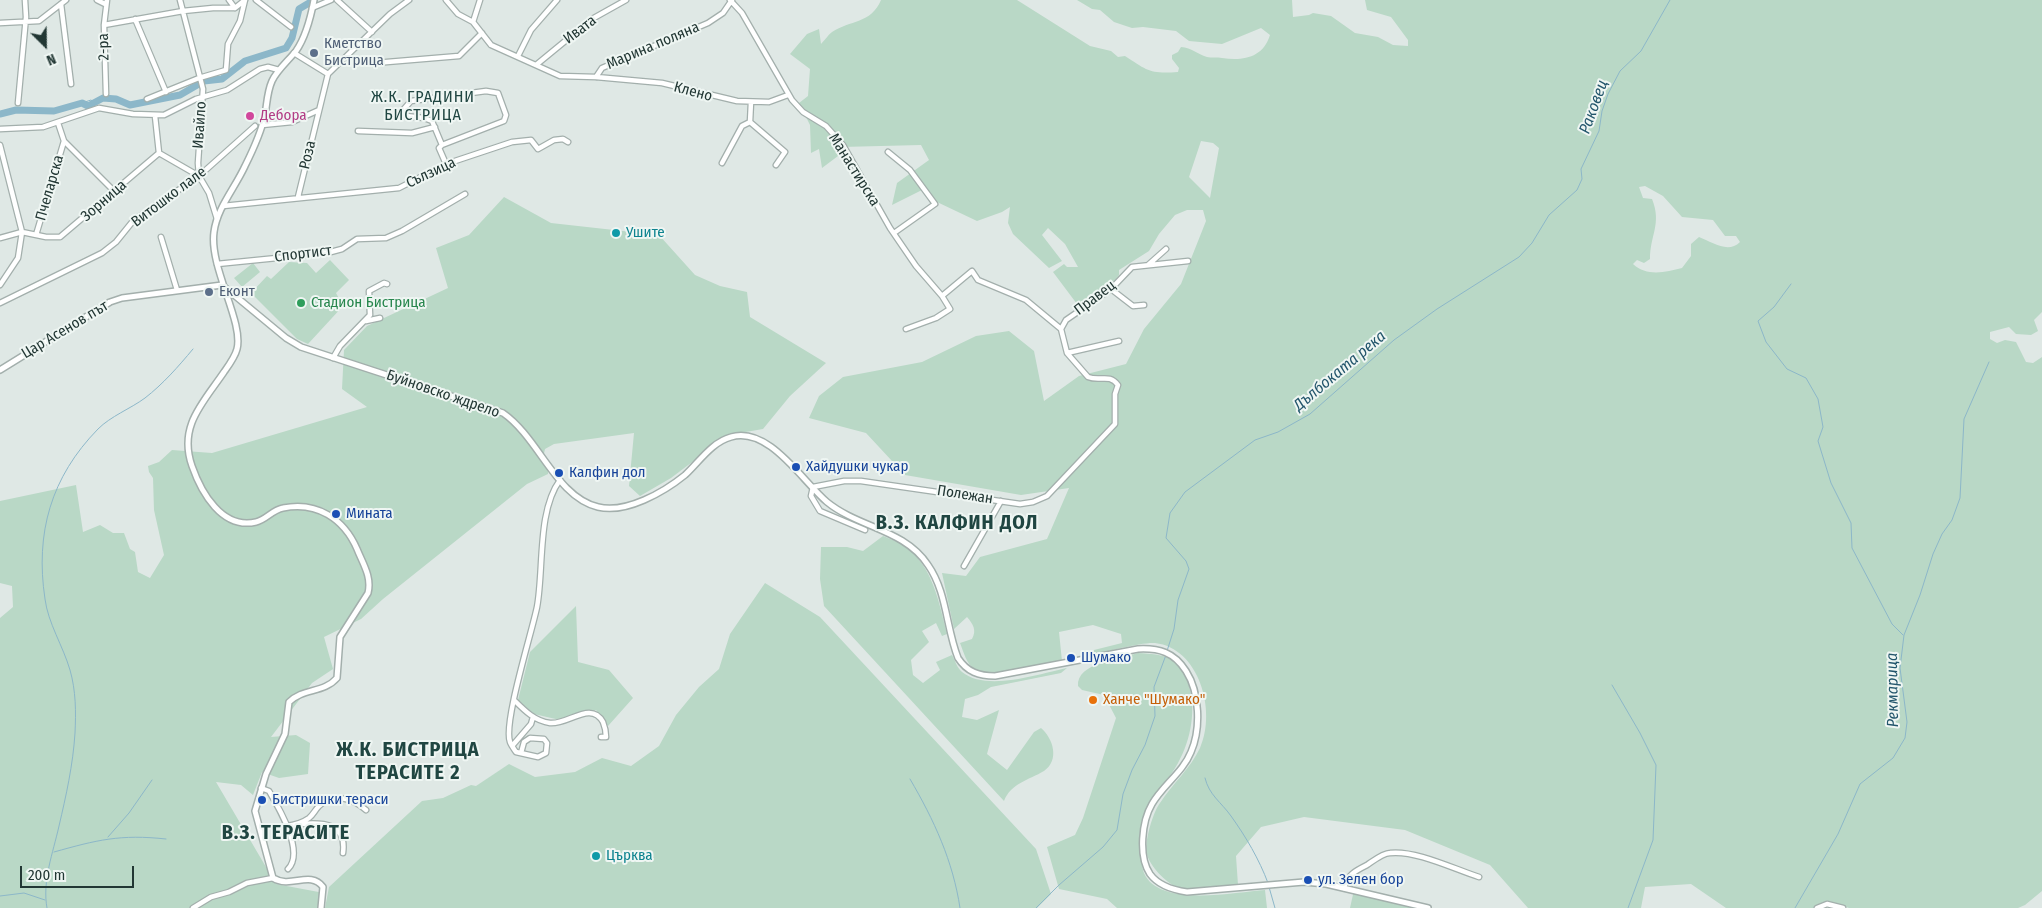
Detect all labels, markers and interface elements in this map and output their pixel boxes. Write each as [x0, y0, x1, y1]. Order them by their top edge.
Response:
street label: Ивата [560, 12, 600, 48]
street label: Марина поляна [604, 18, 702, 74]
north arrow [20, 20, 70, 70]
street label: 2-ра [95, 33, 113, 61]
place label: Кметство Бистрица [324, 35, 384, 70]
marker: Кметство Бистрица [308, 47, 320, 59]
text: N [44, 50, 58, 69]
street label: Клено [672, 78, 714, 106]
water label: Раковец [1575, 78, 1613, 136]
district label: Ж.К. ГРАДИНИ БИСТРИЦА [369, 88, 477, 126]
street label: Ивайло [189, 101, 211, 149]
place label: Дебора [260, 107, 307, 125]
marker: Дебора [244, 110, 256, 122]
street label: Манастирска [825, 130, 883, 210]
street label: Роза [296, 139, 320, 171]
street label: Пчеларска [32, 153, 68, 223]
street label: Сълзица [403, 154, 459, 192]
street label: Витошко лале [128, 163, 210, 231]
street label: Зорница [78, 176, 130, 226]
place label: Ушите [626, 224, 665, 242]
marker: Ушите [610, 227, 622, 239]
street label: Спортист [273, 242, 333, 266]
street label: Правец [1071, 277, 1119, 319]
place label: Еконт [219, 283, 255, 301]
marker: Еконт [203, 286, 215, 298]
place label: Стадион Бистрица [311, 294, 426, 312]
street label: Цар Асенов път [18, 297, 112, 363]
marker: Стадион Бистрица [295, 297, 307, 309]
water label: Дълбоката река [1290, 327, 1390, 415]
street label: Буйновско ждрело [384, 366, 502, 422]
place label: Хайдушки чукар [806, 458, 908, 476]
marker: Хайдушки чукар [790, 461, 802, 473]
place label: Калфин дол [569, 464, 646, 482]
marker: Калфин дол [553, 467, 565, 479]
street label: Полежан [936, 482, 994, 508]
place label: Мината [346, 505, 393, 523]
marker: Мината [330, 508, 342, 520]
district label: В.З. КАЛФИН ДОЛ [874, 511, 1040, 535]
place label: Шумако [1081, 649, 1131, 667]
marker: Шумако [1065, 652, 1077, 664]
water label: Рекмарица [1883, 653, 1903, 727]
place label: Ханче "Шумако" [1103, 691, 1205, 709]
marker: Ханче "Шумако" [1087, 694, 1099, 706]
district label: Ж.К. БИСТРИЦА ТЕРАСИТЕ 2 [335, 738, 481, 785]
place label: Бистришки тераси [272, 791, 389, 809]
marker: Бистришки тераси [256, 794, 268, 806]
district label: В.З. ТЕРАСИТЕ [220, 821, 352, 845]
place label: Църква [606, 847, 653, 865]
marker: Църква [590, 850, 602, 862]
scale bar [22, 856, 136, 888]
text: 200 m [28, 866, 65, 884]
place label: ул. Зелен бор [1318, 871, 1404, 889]
marker: ул. Зелен бор [1302, 874, 1314, 886]

